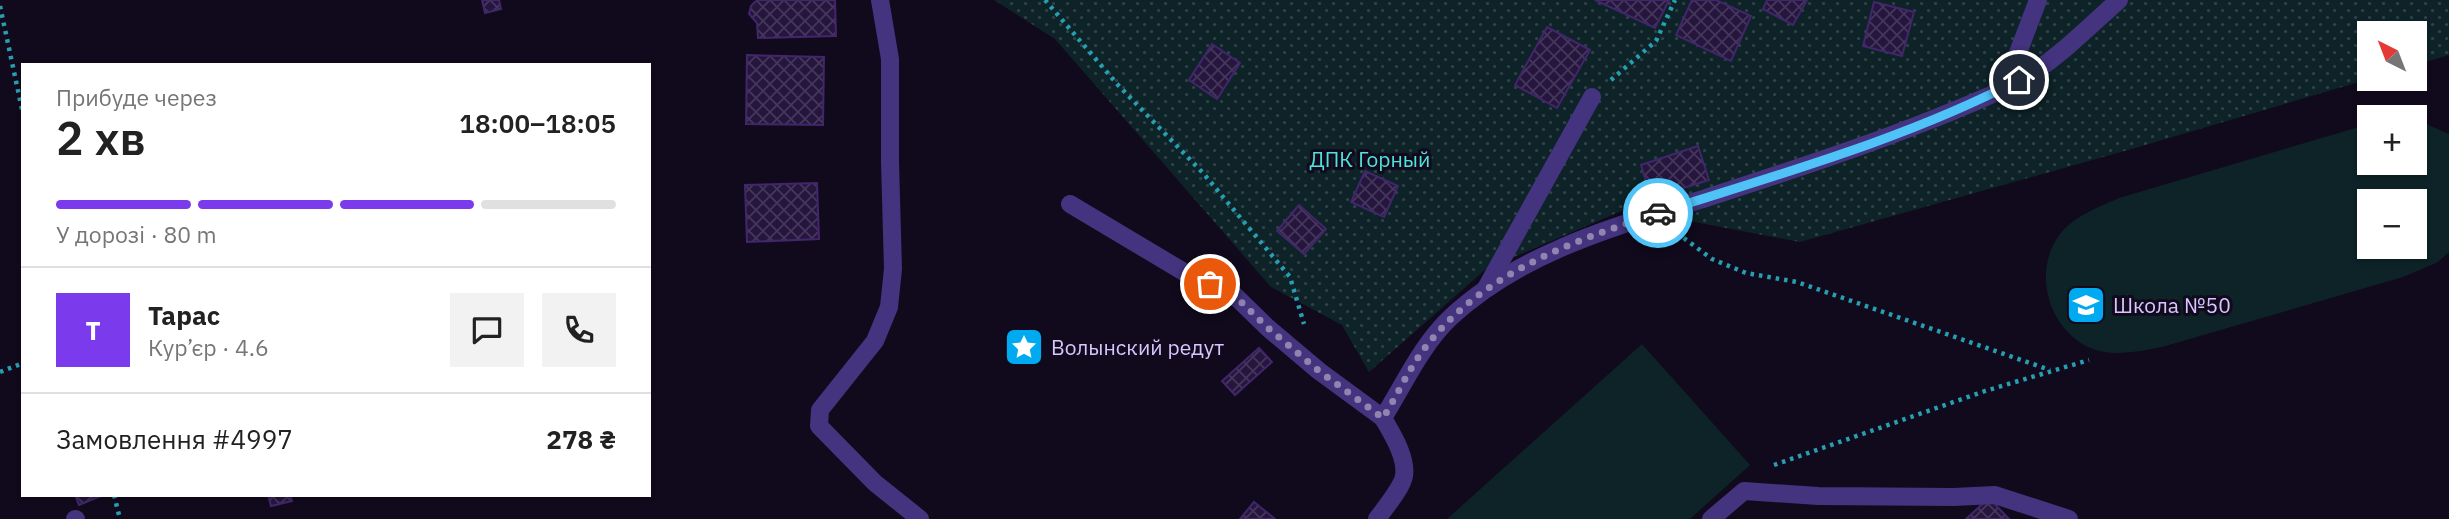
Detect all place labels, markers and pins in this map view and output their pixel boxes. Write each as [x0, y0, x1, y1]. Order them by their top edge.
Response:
pin [1989, 50, 2049, 110]
pin [1180, 254, 1240, 314]
school or university icon: Школа №50 [2065, 284, 2107, 326]
place label: Школа №50 [2113, 291, 2231, 319]
place icon: Волынский редут [1003, 326, 1045, 368]
place label: Волынский редут [1051, 333, 1224, 361]

